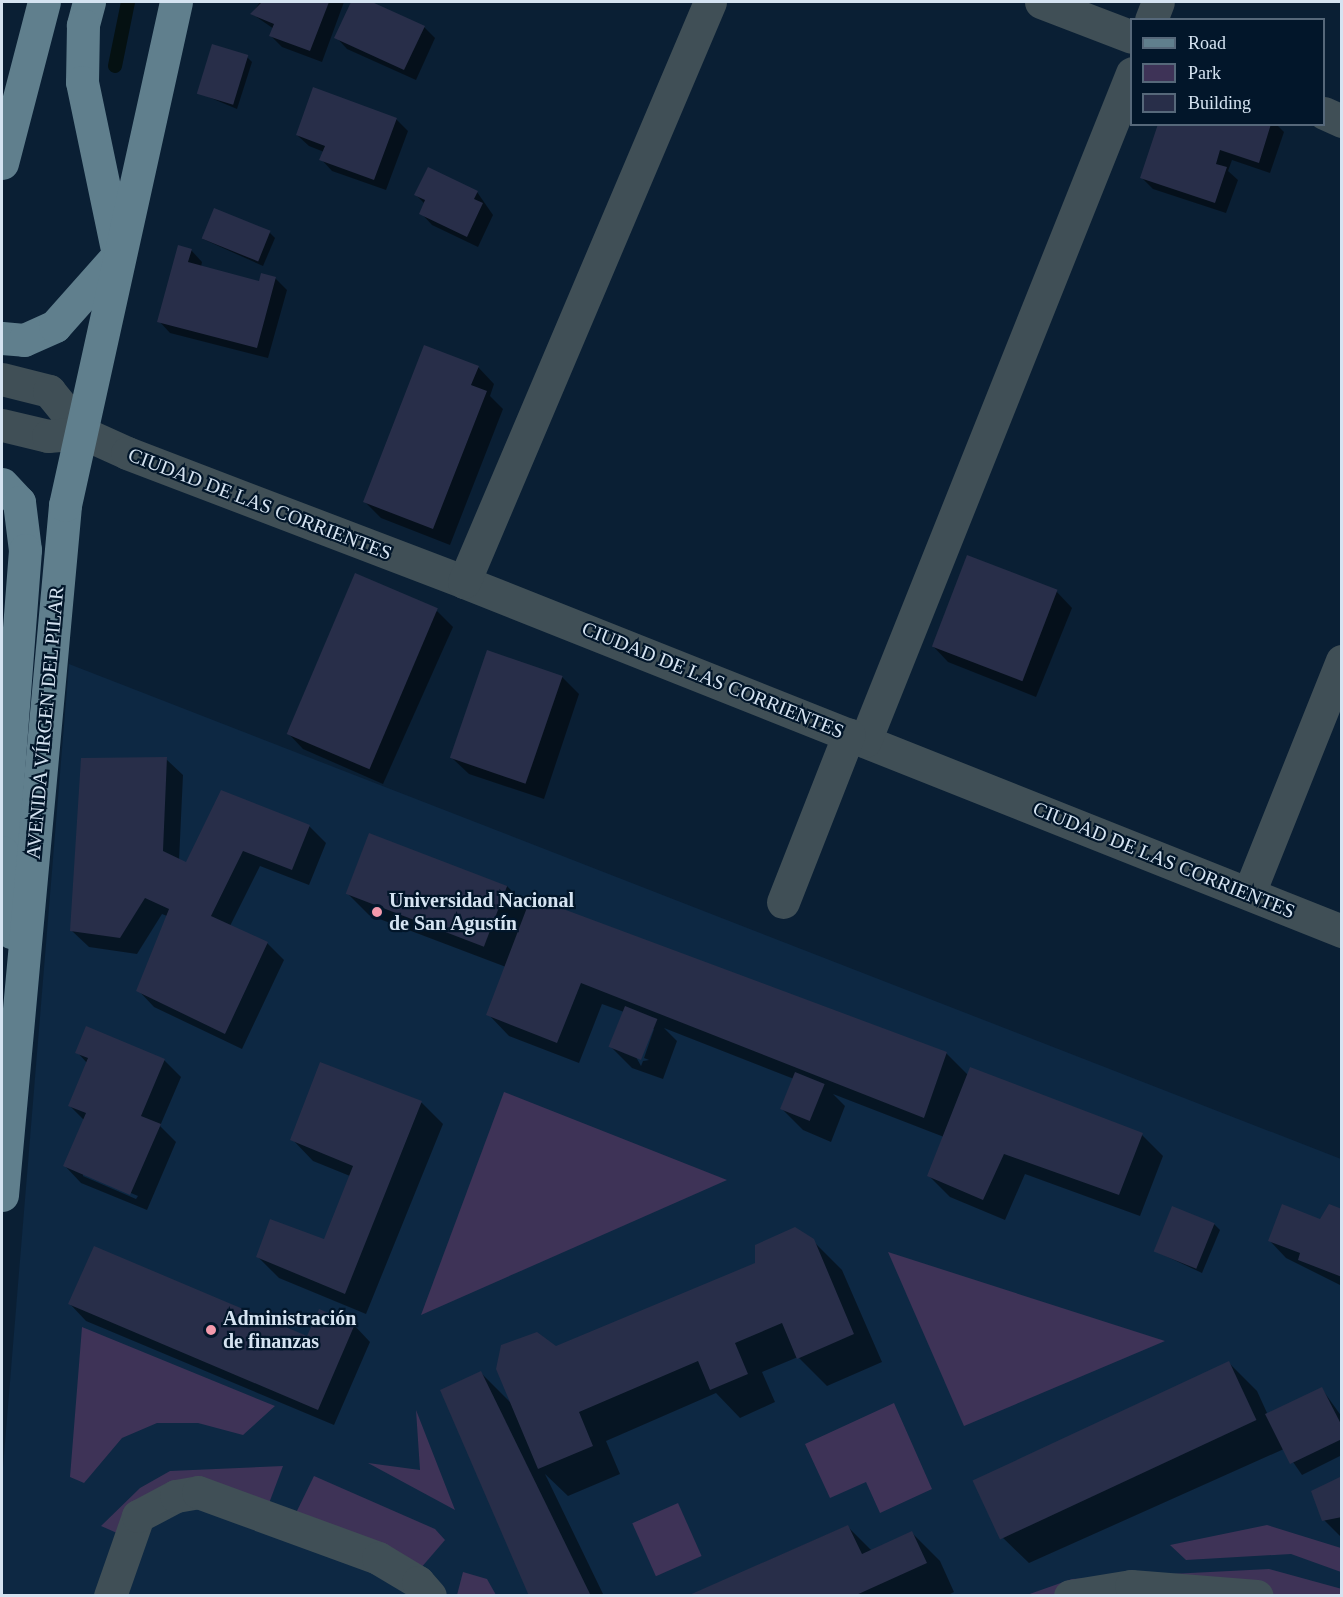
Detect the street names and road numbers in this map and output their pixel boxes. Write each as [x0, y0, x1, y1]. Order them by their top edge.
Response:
street label: CIUDAD DE LAS CORRIENTES [125, 443, 395, 565]
street label: AVENIDA VÍRGEN DEL PILAR [21, 585, 69, 861]
street label: CIUDAD DE LAS CORRIENTES [578, 616, 848, 744]
street label: CIUDAD DE LAS CORRIENTES [1029, 796, 1299, 924]

